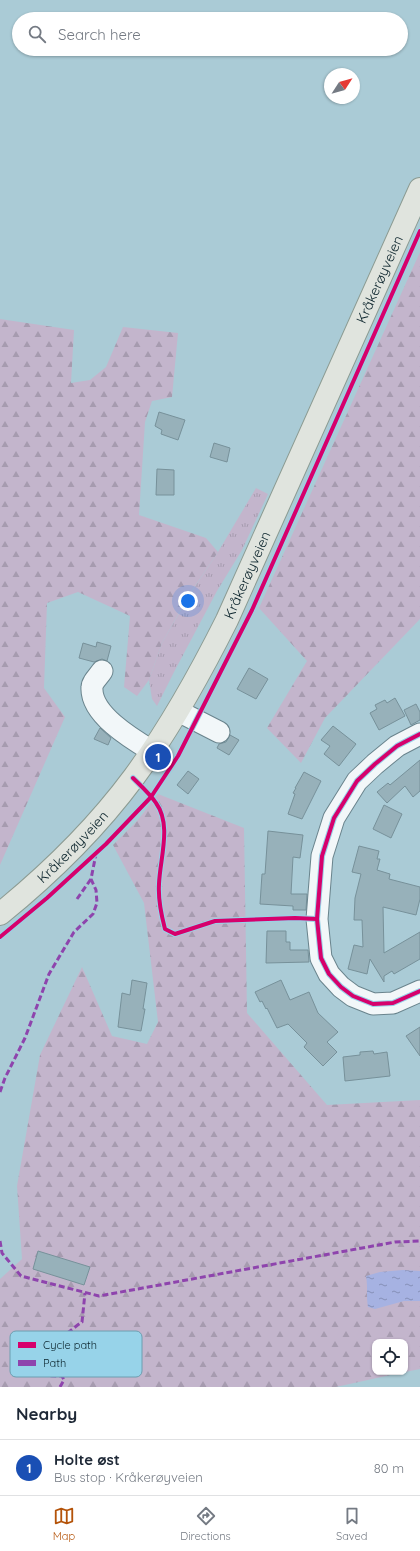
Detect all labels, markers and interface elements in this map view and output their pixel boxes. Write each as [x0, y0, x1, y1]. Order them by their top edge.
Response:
search box [12, 12, 408, 56]
icon: search [26, 23, 48, 45]
text: Search here [58, 25, 141, 44]
north arrow [324, 68, 360, 104]
street label: Kråkerøyveien [352, 233, 407, 326]
street label: Kråkerøyveien [220, 528, 275, 622]
your location [178, 591, 198, 611]
pin: 1 [145, 742, 171, 772]
street label: Kråkerøyveien [33, 807, 112, 887]
legend [10, 1331, 142, 1377]
text: Cycle path [43, 1338, 97, 1352]
map controls [372, 1339, 408, 1375]
button: locate [372, 1339, 408, 1375]
text: Path [43, 1356, 66, 1370]
text: Nearby [16, 1403, 77, 1424]
text: Holte øst [54, 1450, 120, 1469]
text: 1 [26, 1460, 32, 1476]
text: 80 m [374, 1460, 404, 1476]
text: Bus stop · Kråkerøyveien [54, 1469, 203, 1485]
tab: Map [53, 1505, 75, 1543]
tab: Directions [180, 1505, 231, 1543]
tab: Saved [336, 1505, 367, 1543]

